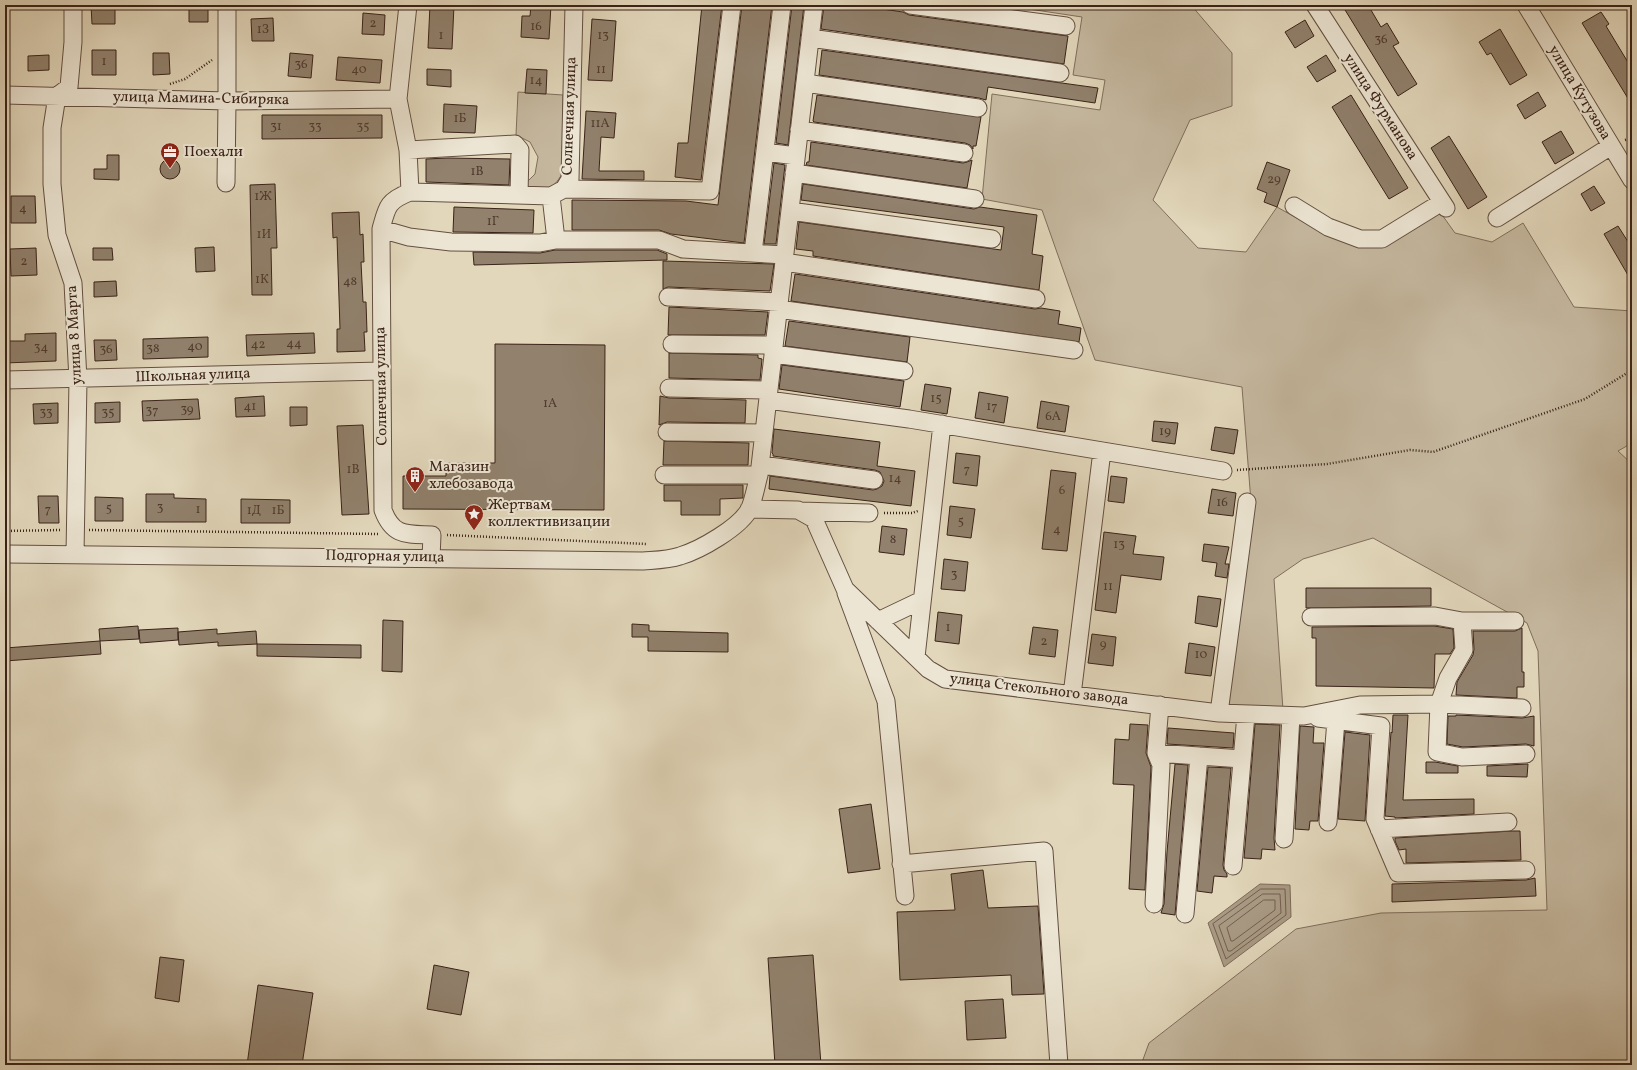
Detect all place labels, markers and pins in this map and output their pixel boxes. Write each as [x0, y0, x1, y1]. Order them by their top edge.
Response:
office icon: Поехали [159, 141, 181, 169]
place label: Поехали [184, 142, 243, 163]
place label: Магазин хлебозавода [429, 457, 514, 495]
building icon: Магазин хлебозавода [404, 465, 426, 493]
place label: Жертвам коллективизации [488, 495, 610, 533]
place icon: Жертвам коллективизации [463, 503, 485, 531]

